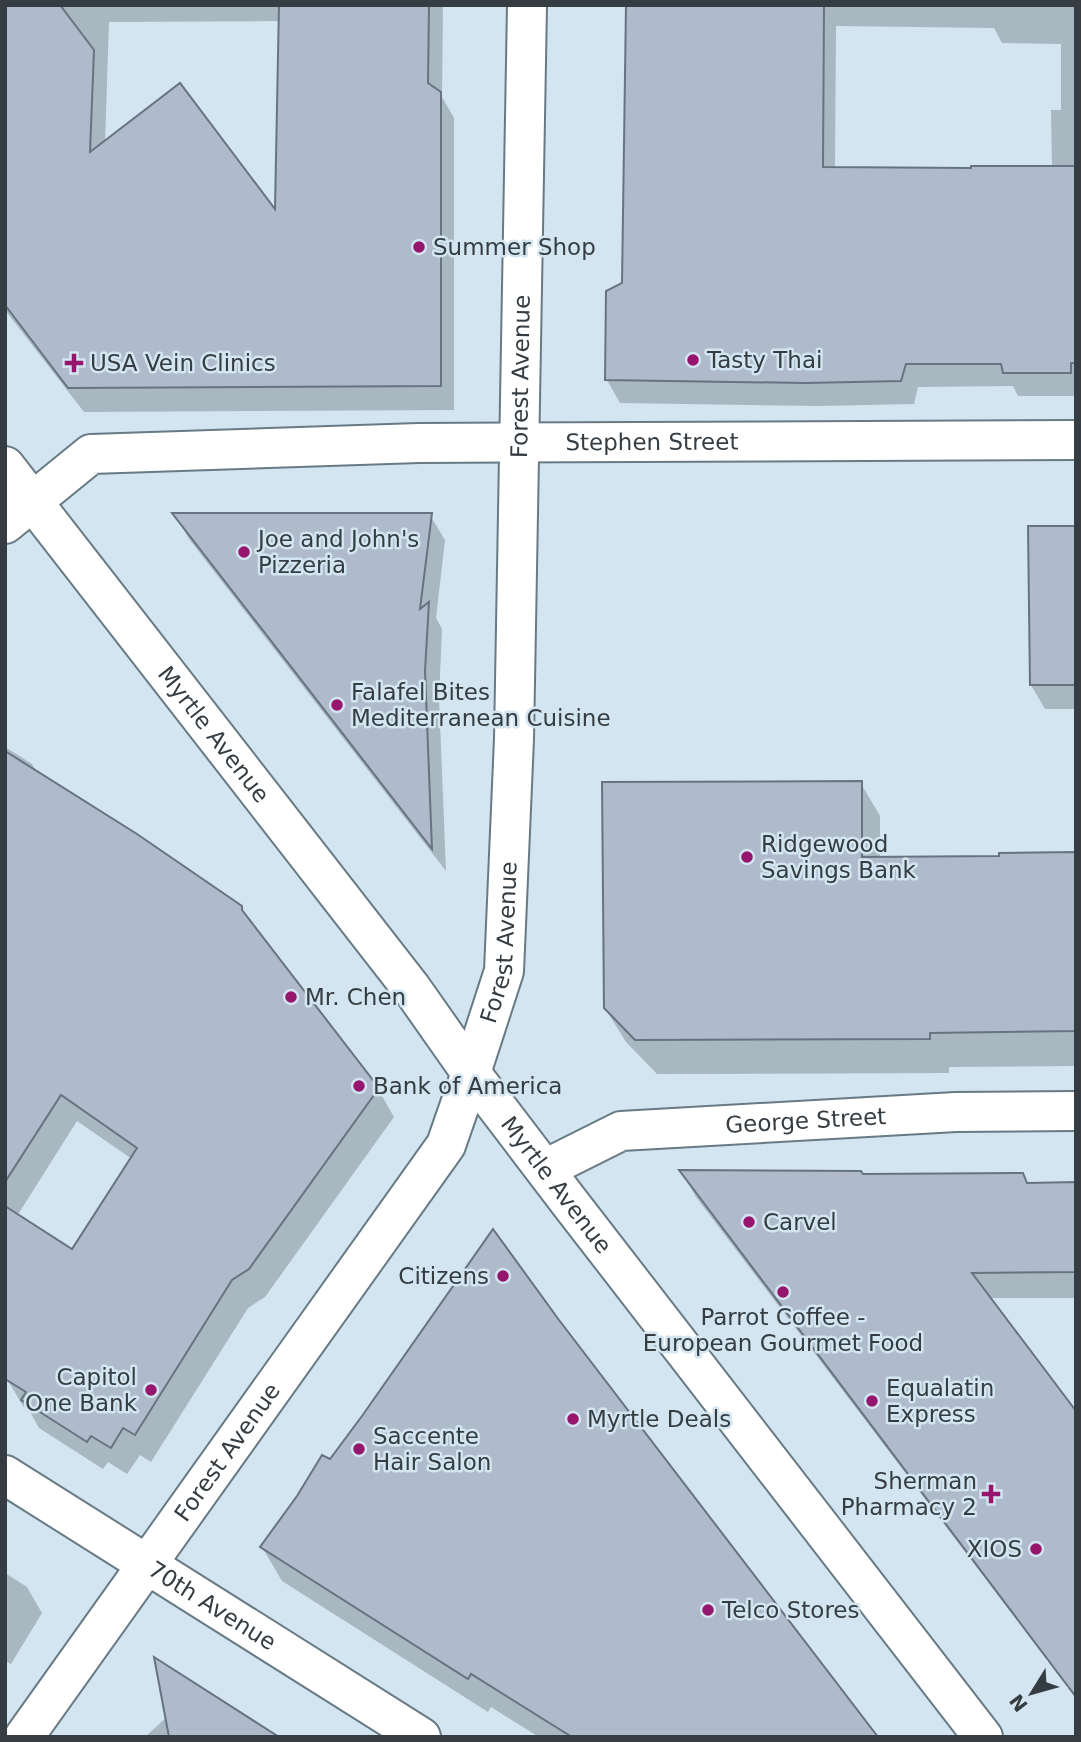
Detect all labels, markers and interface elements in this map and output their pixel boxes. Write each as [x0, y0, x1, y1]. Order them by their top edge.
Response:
place label: Summer Shop [433, 234, 596, 260]
marker: Summer Shop [411, 239, 427, 255]
street label: Forest Avenue [506, 295, 535, 458]
place label: Tasty Thai [706, 347, 822, 373]
place label: USA Vein Clinics [90, 350, 276, 376]
marker: Tasty Thai [685, 352, 701, 368]
marker: USA Vein Clinics [64, 353, 84, 373]
street label: Stephen Street [565, 429, 738, 455]
place label: Joe and John's Pizzeria [256, 526, 419, 578]
marker: Joe and John's Pizzeria [236, 544, 252, 560]
street label: Myrtle Avenue [153, 661, 275, 808]
place label: Falafel Bites Mediterranean Cuisine [351, 679, 611, 731]
marker: Falafel Bites Mediterranean Cuisine [329, 697, 345, 713]
place label: Ridgewood Savings Bank [761, 831, 917, 883]
marker: Ridgewood Savings Bank [739, 849, 755, 865]
street label: Forest Avenue [475, 861, 522, 1026]
place label: Mr. Chen [305, 984, 406, 1010]
marker: Mr. Chen [283, 989, 299, 1005]
place label: Bank of America [373, 1073, 562, 1099]
marker: Bank of America [351, 1078, 367, 1094]
street label: George Street [725, 1103, 887, 1138]
street label: Myrtle Avenue [496, 1111, 617, 1258]
place label: Carvel [763, 1209, 837, 1235]
marker: Carvel [741, 1214, 757, 1230]
place label: Citizens [398, 1263, 489, 1289]
marker: Citizens [495, 1268, 511, 1284]
marker: Parrot Coffee - European Gourmet Food [775, 1284, 791, 1300]
place label: Parrot Coffee - European Gourmet Food [643, 1304, 923, 1356]
place label: Capitol One Bank [25, 1364, 138, 1416]
place label: Equalatin Express [886, 1375, 994, 1427]
street label: Forest Avenue [169, 1378, 285, 1526]
marker: Capitol One Bank [143, 1382, 159, 1398]
marker: Equalatin Express [864, 1393, 880, 1409]
place label: Myrtle Deals [587, 1406, 731, 1432]
marker: Myrtle Deals [565, 1411, 581, 1427]
place label: Saccente Hair Salon [373, 1423, 491, 1475]
marker: Saccente Hair Salon [351, 1441, 367, 1457]
place label: Sherman Pharmacy 2 [841, 1468, 977, 1520]
marker: Sherman Pharmacy 2 [983, 1486, 999, 1502]
place label: XIOS [967, 1536, 1022, 1562]
marker: XIOS [1028, 1541, 1044, 1557]
street label: 70th Avenue [144, 1556, 281, 1655]
place label: Telco Stores [721, 1597, 859, 1623]
marker: Telco Stores [700, 1602, 716, 1618]
north arrow [997, 1658, 1067, 1728]
text: N [1005, 1690, 1032, 1716]

